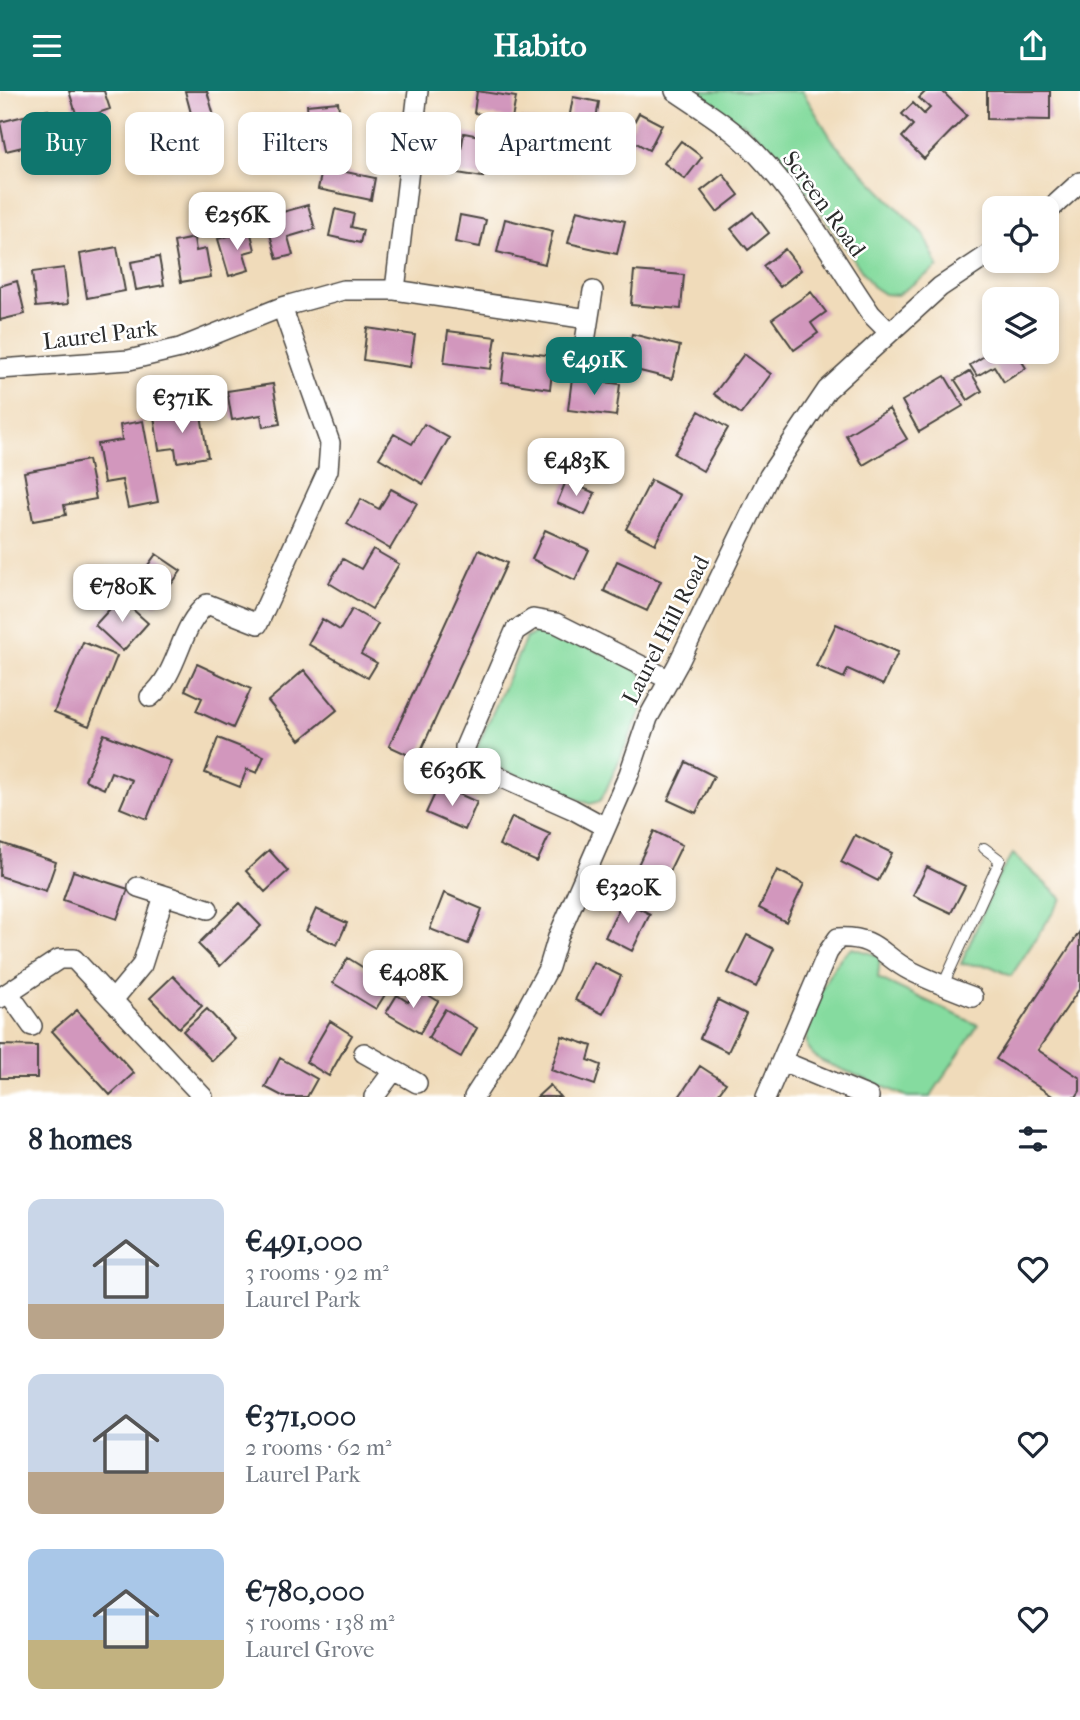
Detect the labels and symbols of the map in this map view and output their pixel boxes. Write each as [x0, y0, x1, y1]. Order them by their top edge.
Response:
street label: Screen Road [777, 146, 872, 262]
pin: €256K [188, 193, 286, 252]
street label: Laurel Park [41, 314, 160, 355]
pin: €491K [545, 337, 643, 397]
pin: €371K [133, 375, 231, 435]
pin: €483K [527, 439, 625, 498]
street label: Laurel Hill Road [617, 551, 715, 709]
pin: €780K [73, 565, 171, 624]
pin: €636K [403, 749, 501, 808]
pin: €320K [579, 865, 677, 925]
pin: €408K [364, 951, 462, 1010]

